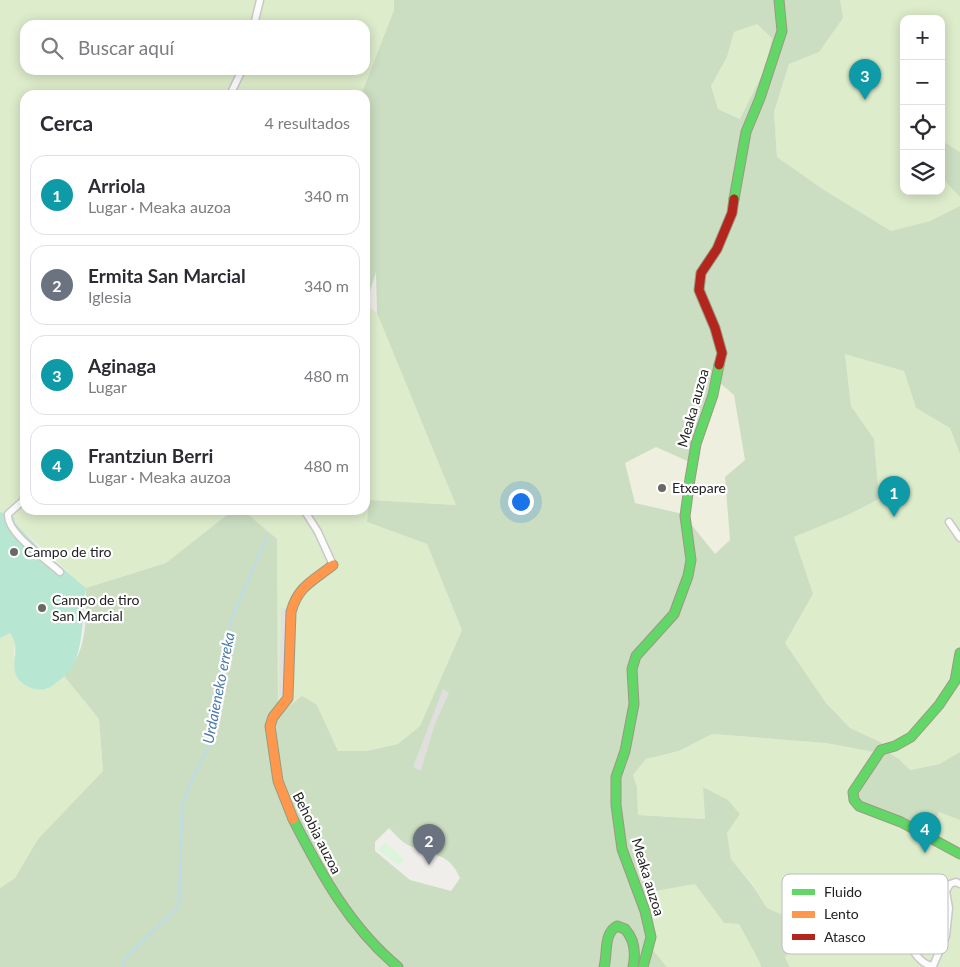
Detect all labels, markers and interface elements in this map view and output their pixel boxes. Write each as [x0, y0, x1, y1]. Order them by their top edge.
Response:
map controls [900, 15, 945, 195]
button: + [900, 15, 945, 60]
search box [20, 20, 370, 75]
icon: search [38, 34, 66, 62]
text: Buscar aquí [78, 36, 174, 59]
pin: 3 [849, 59, 881, 100]
button: − [900, 60, 945, 105]
button: locate [900, 105, 945, 150]
text: Cerca [40, 110, 93, 135]
text: 4 resultados [264, 113, 350, 132]
button: layers [900, 150, 945, 195]
text: Arriola [88, 174, 145, 197]
text: 1 [52, 186, 62, 205]
text: 340 m [304, 186, 349, 205]
text: Lugar · Meaka auzoa [88, 197, 231, 216]
text: Ermita San Marcial [88, 264, 246, 287]
text: 2 [52, 276, 62, 295]
text: 340 m [304, 276, 349, 295]
text: Iglesia [88, 287, 131, 306]
text: Aginaga [88, 354, 156, 377]
text: 3 [52, 366, 62, 385]
text: 480 m [304, 366, 349, 385]
street label: Meaka auzoa [673, 367, 712, 449]
text: Lugar [88, 377, 127, 396]
text: Frantziun Berri [88, 444, 213, 467]
text: 4 [52, 456, 62, 475]
text: 480 m [304, 456, 349, 475]
text: Lugar · Meaka auzoa [88, 467, 231, 486]
pin: 1 [878, 476, 910, 517]
place label: Etxepare [672, 479, 726, 496]
marker: Etxepare [656, 482, 668, 494]
your location [508, 489, 534, 515]
place label: Campo de tiro [24, 543, 111, 560]
marker: Campo de tiro [8, 546, 20, 558]
place label: Campo de tiro San Marcial [52, 591, 139, 624]
marker: Campo de tiro San Marcial [36, 602, 48, 614]
water label: Urdaieneko erreka [198, 630, 238, 745]
street label: Behobia auzoa [290, 789, 345, 877]
pin: 4 [909, 812, 941, 853]
pin: 2 [413, 824, 445, 865]
street label: Meaka auzoa [629, 836, 668, 918]
legend [782, 874, 948, 954]
text: Fluido [824, 883, 862, 900]
text: Lento [824, 905, 859, 922]
text: Atasco [824, 928, 866, 945]

